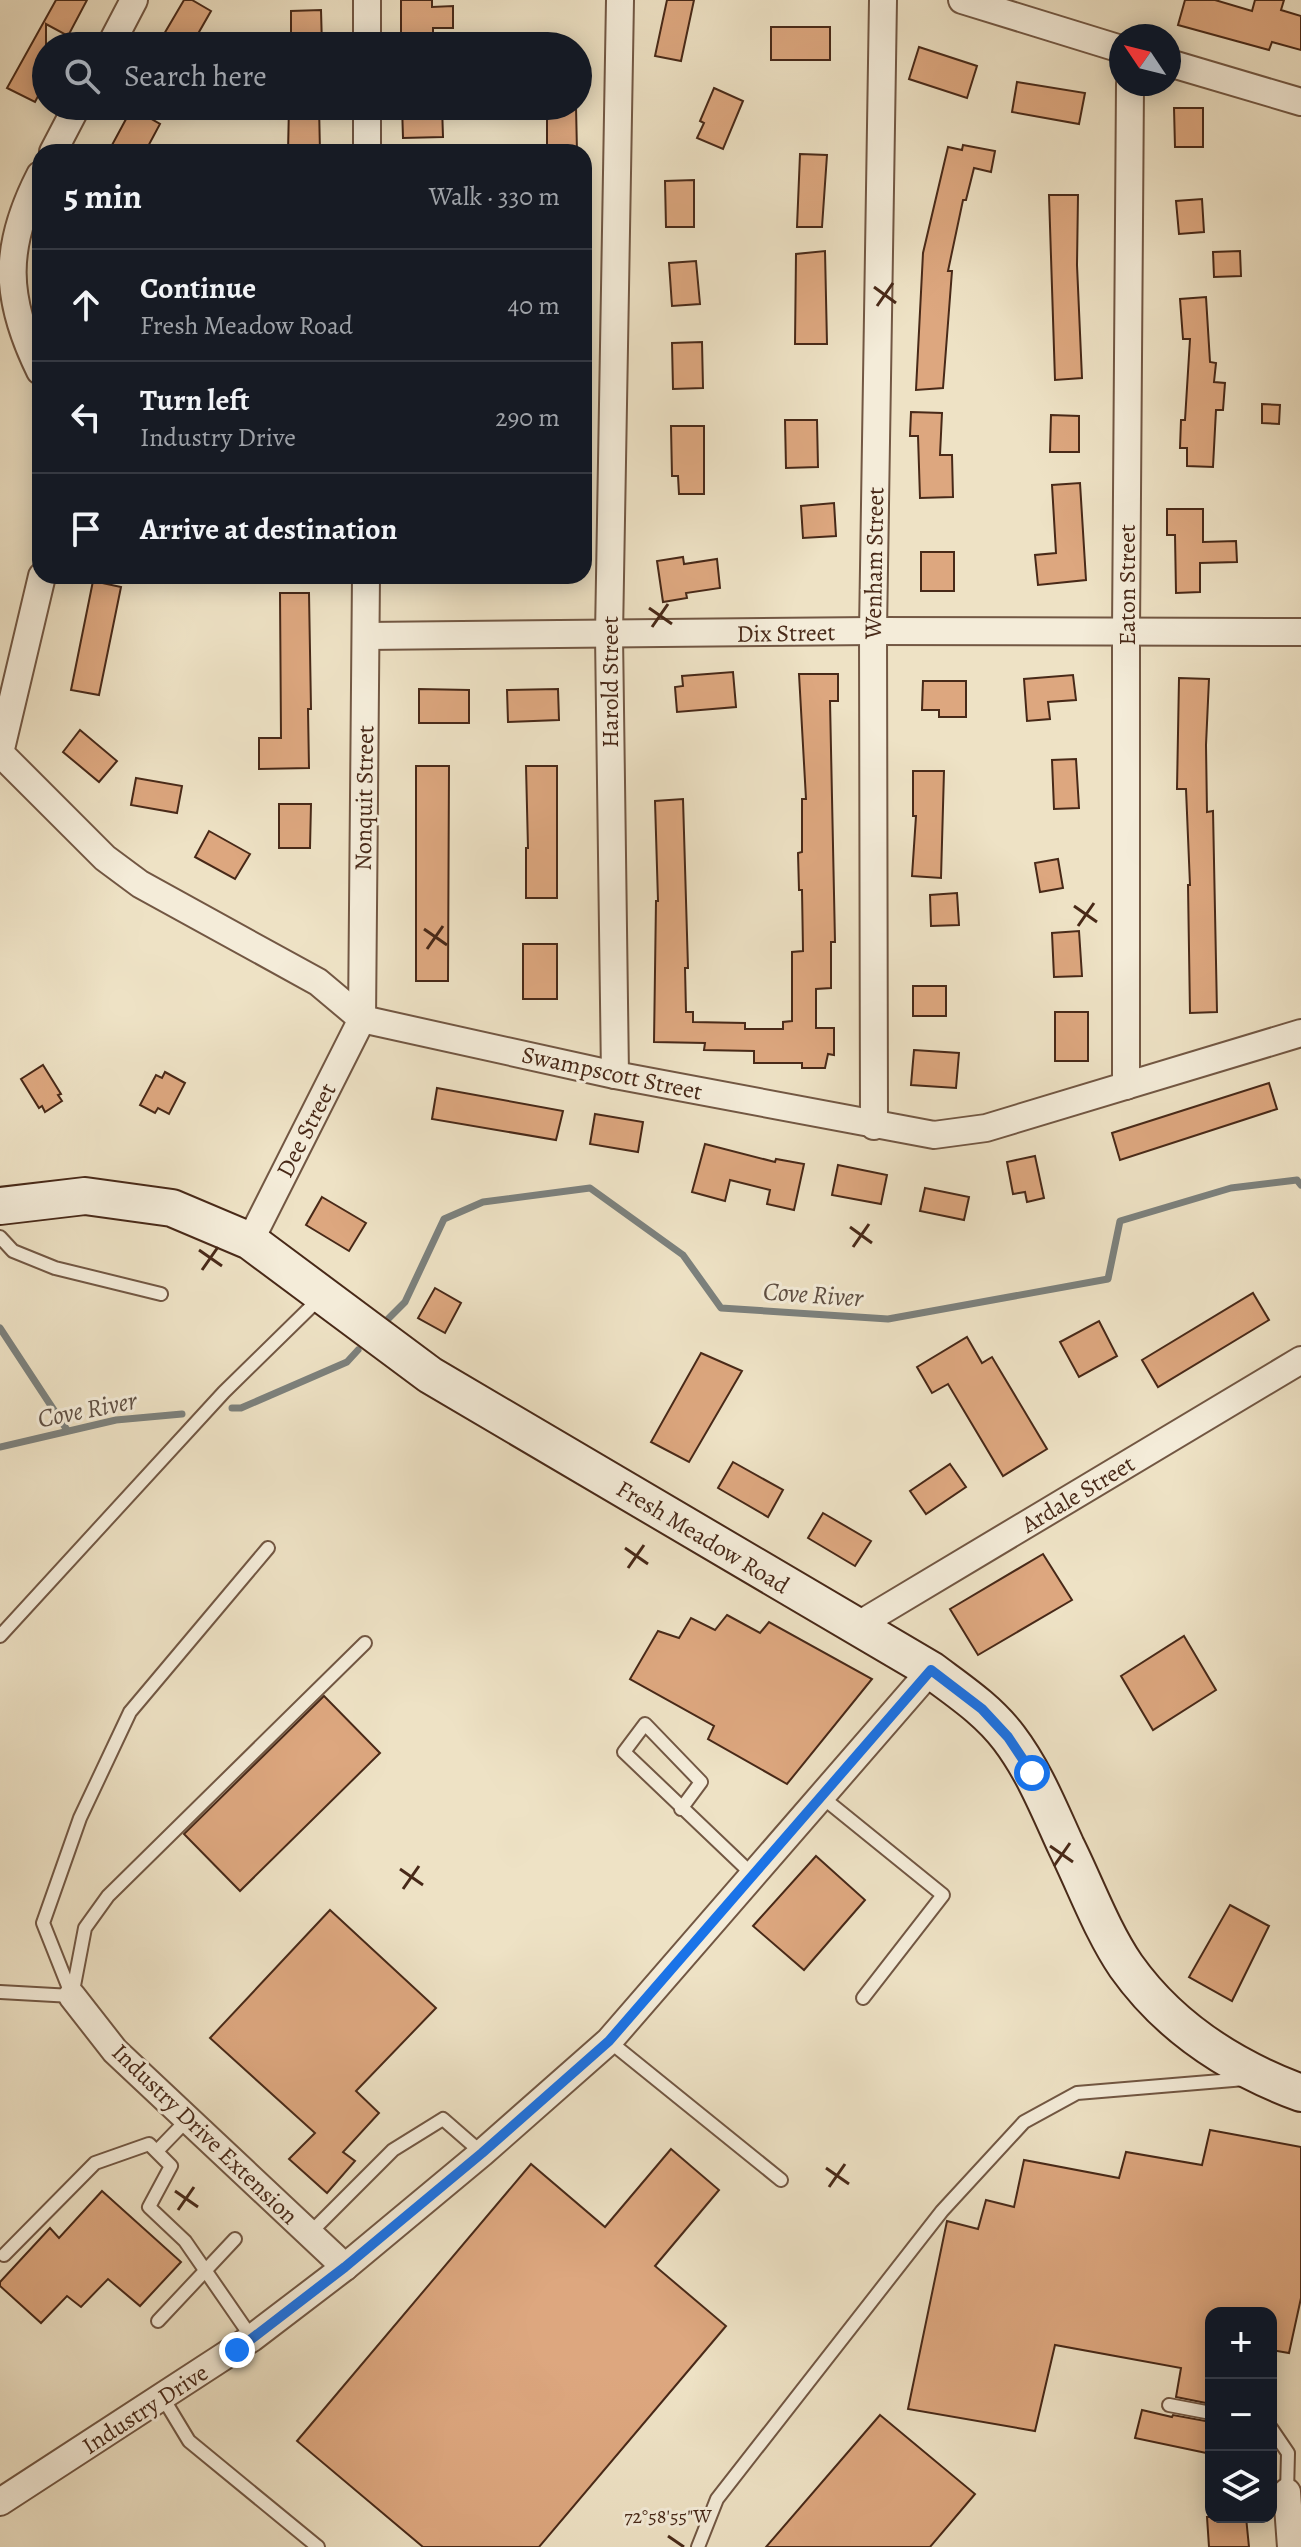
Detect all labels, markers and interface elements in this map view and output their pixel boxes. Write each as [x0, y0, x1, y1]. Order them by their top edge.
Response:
north arrow [1109, 24, 1181, 96]
search box [32, 32, 592, 120]
icon: search [60, 54, 104, 98]
text: Search here [124, 56, 267, 96]
text: 5 min [64, 173, 142, 220]
text: Walk · 330 m [429, 179, 560, 214]
text: Continue [140, 268, 256, 308]
icon: ahead [64, 283, 108, 327]
text: 40 m [508, 288, 560, 323]
text: Fresh Meadow Road [140, 308, 353, 343]
text: Turn left [140, 380, 249, 420]
icon: left [64, 395, 108, 439]
text: 290 m [495, 400, 560, 435]
text: Industry Drive [140, 420, 296, 455]
street label: Wenham Street [857, 487, 891, 640]
icon: arrive [64, 507, 108, 551]
text: Arrive at destination [140, 509, 397, 549]
street label: Eaton Street [1111, 524, 1143, 646]
street label: Harold Street [594, 616, 626, 748]
street label: Dix Street [736, 616, 836, 650]
street label: Nonquit Street [347, 725, 381, 871]
street label: Swampscott Street [519, 1038, 705, 1108]
street label: Dee Street [269, 1077, 343, 1183]
water label: Cove River [762, 1274, 865, 1316]
water label: Cove River [35, 1383, 141, 1436]
street label: Ardale Street [1014, 1448, 1141, 1541]
street label: Fresh Meadow Road [610, 1473, 796, 1601]
route start [1014, 1755, 1050, 1791]
street label: Industry Drive Extension [105, 2036, 305, 2232]
map controls [1205, 2307, 1277, 2523]
button: + [1205, 2307, 1277, 2379]
route end [219, 2332, 255, 2368]
street label: Industry Drive [76, 2356, 214, 2462]
button: − [1205, 2379, 1277, 2451]
button: layers [1205, 2451, 1277, 2523]
text: 72°58'55"W [624, 2503, 712, 2530]

